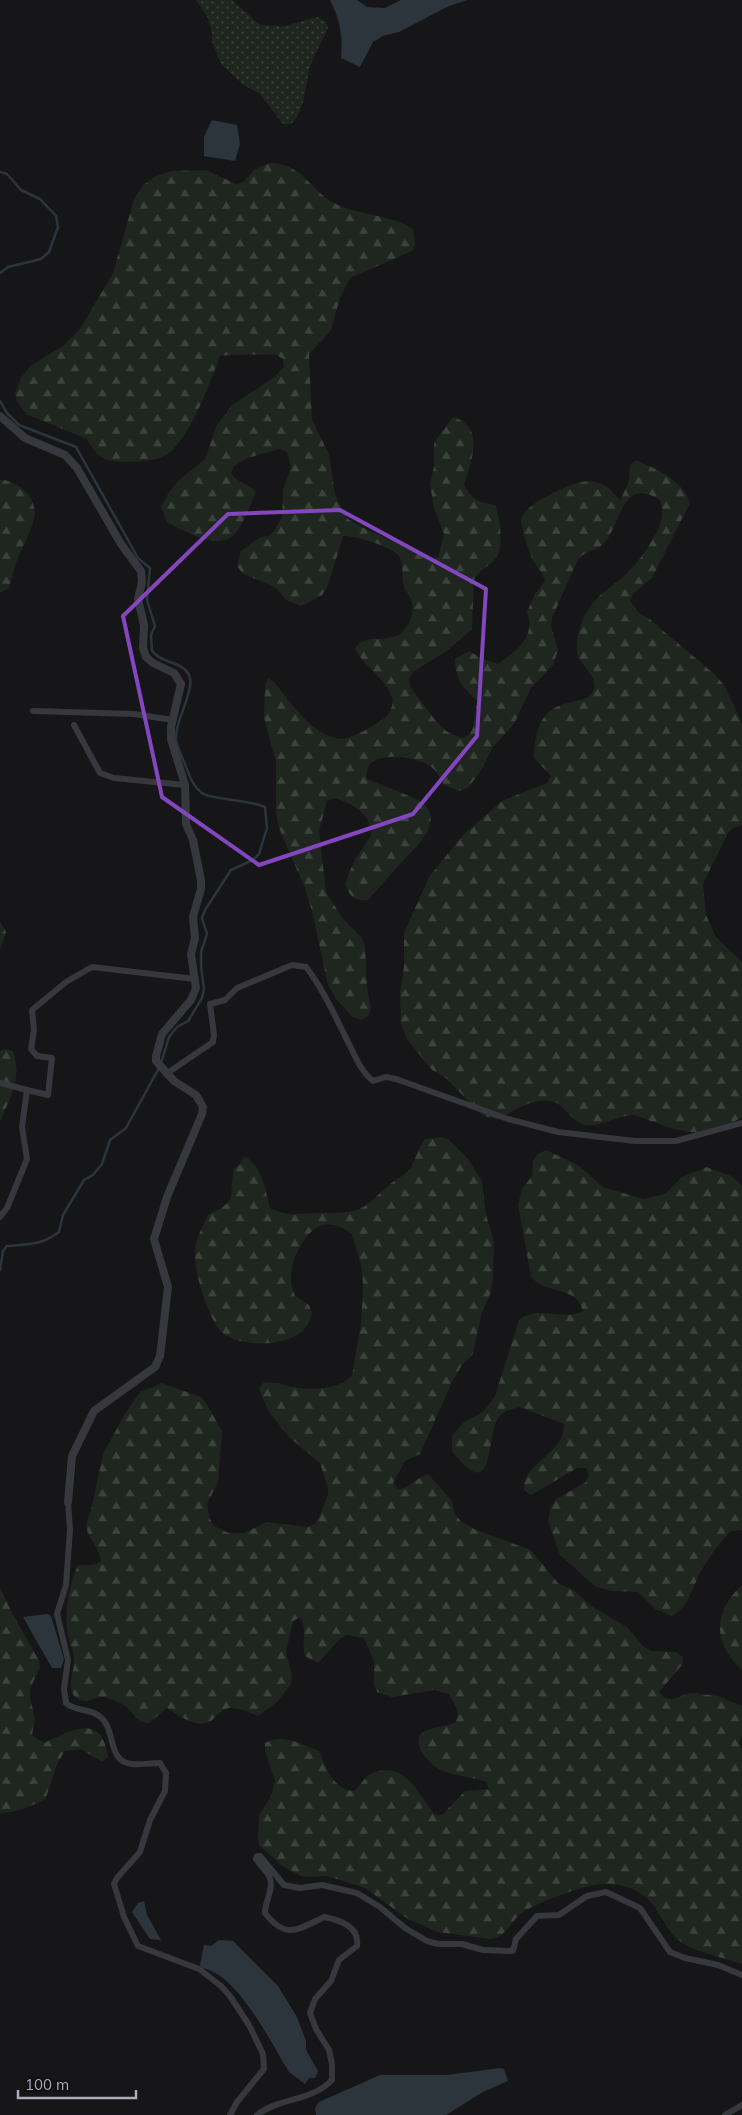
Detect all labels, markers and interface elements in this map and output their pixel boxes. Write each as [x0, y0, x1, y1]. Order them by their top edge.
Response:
scale bar [18, 2068, 135, 2100]
text: 100 m [25, 2075, 69, 2094]

